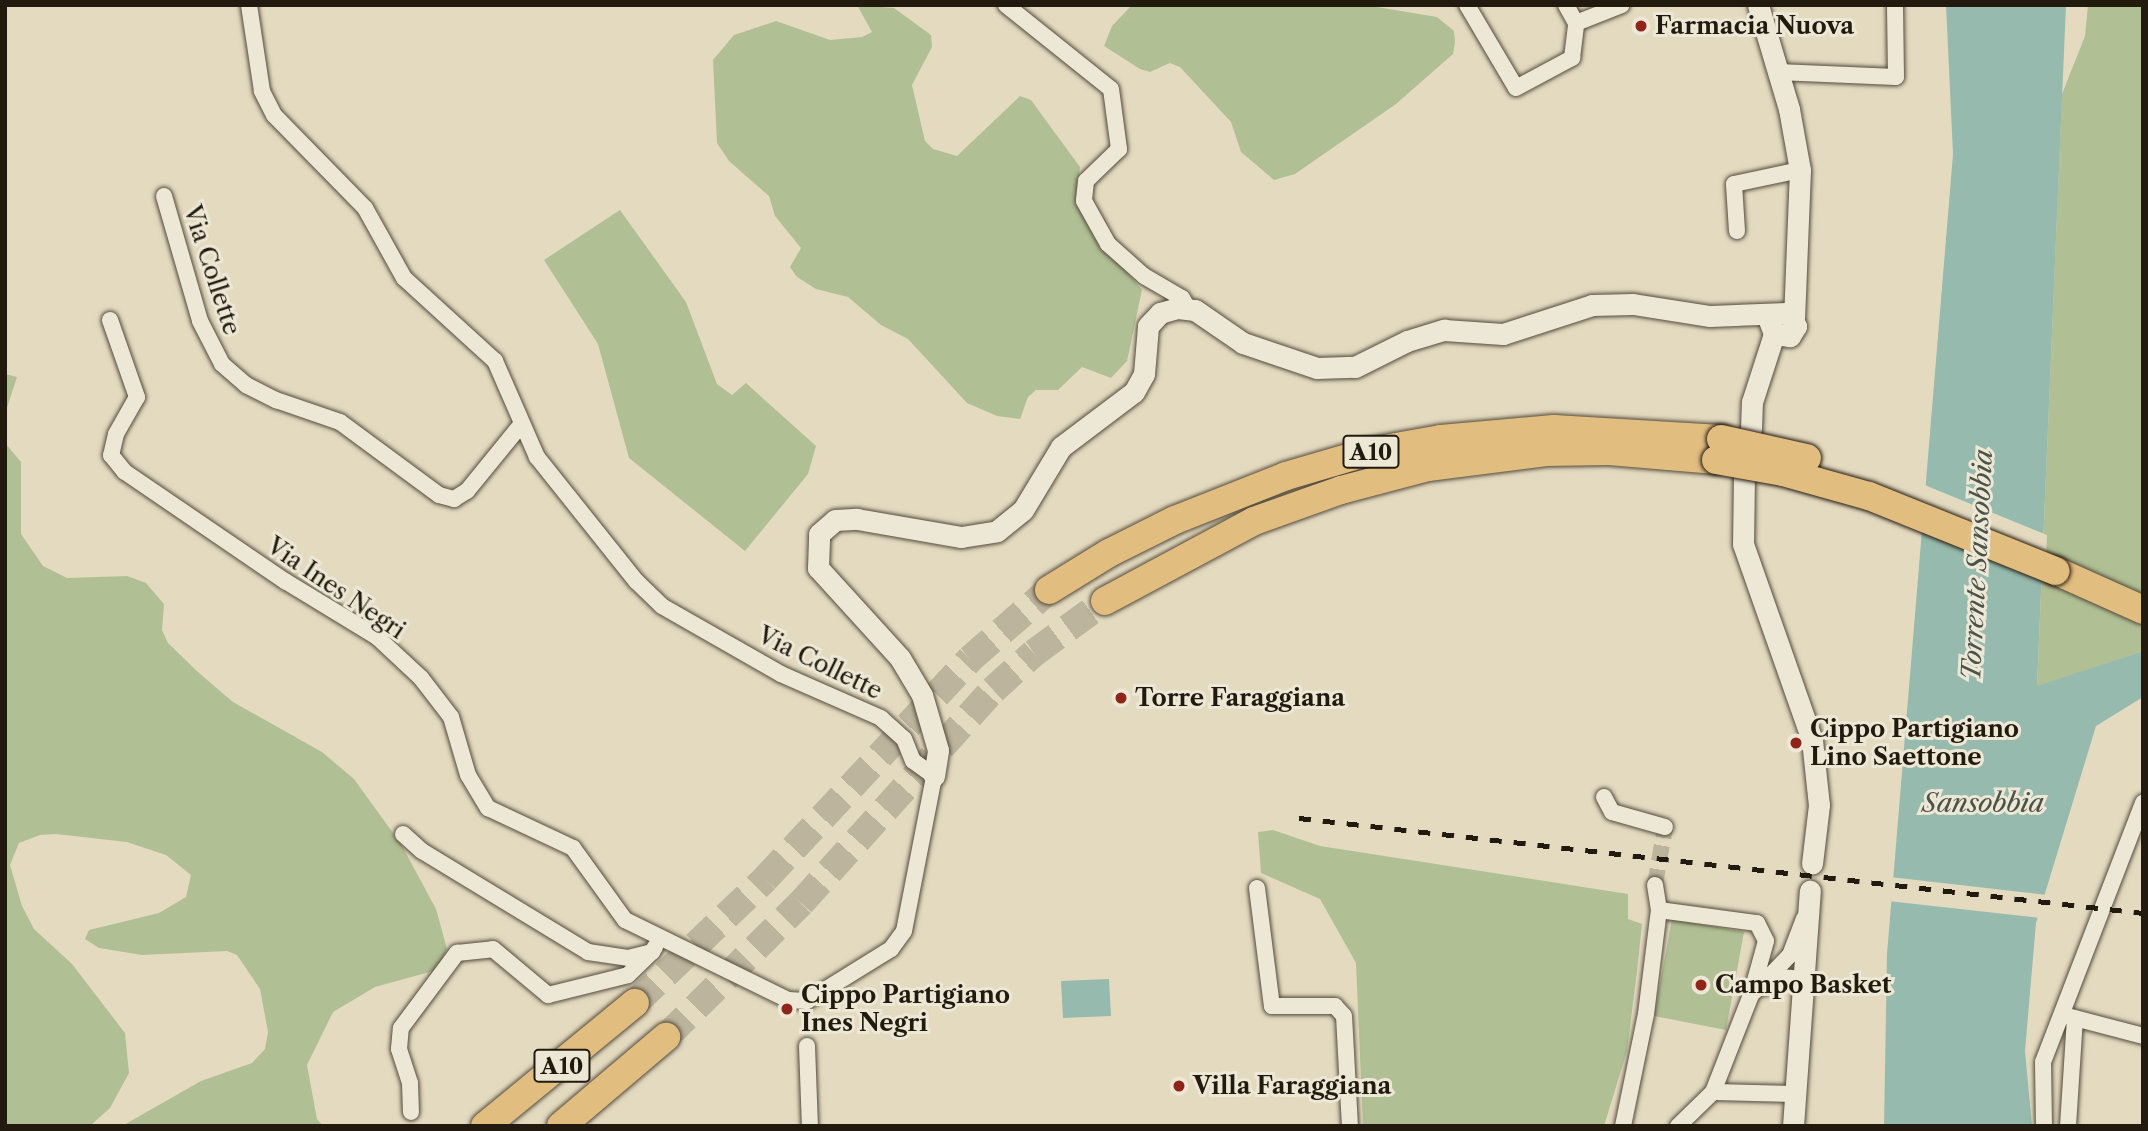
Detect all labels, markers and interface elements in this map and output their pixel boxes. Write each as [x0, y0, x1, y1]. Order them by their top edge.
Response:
place label: Farmacia Nuova [1655, 12, 1855, 40]
marker: Farmacia Nuova [1633, 18, 1649, 34]
street label: Via Collette [177, 201, 247, 339]
road number: A10 [1341, 432, 1401, 472]
water label: Torrente Sansobbia [1956, 449, 2000, 681]
street label: Via Ines Negri [261, 531, 411, 645]
street label: Via Collette [753, 620, 887, 706]
place label: Torre Faraggiana [1135, 684, 1345, 712]
marker: Torre Faraggiana [1113, 690, 1129, 706]
place label: Cippo Partigiano Lino Saettone [1810, 715, 2019, 771]
marker: Cippo Partigiano Lino Saettone [1788, 735, 1804, 751]
water label: Sansobbia [1922, 788, 2044, 820]
place label: Campo Basket [1715, 971, 1891, 999]
marker: Campo Basket [1693, 977, 1709, 993]
place label: Cippo Partigiano Ines Negri [801, 981, 1010, 1037]
marker: Cippo Partigiano Ines Negri [779, 1001, 795, 1017]
road number: A10 [532, 1046, 592, 1086]
place label: Villa Faraggiana [1193, 1072, 1392, 1100]
marker: Villa Faraggiana [1171, 1078, 1187, 1094]

